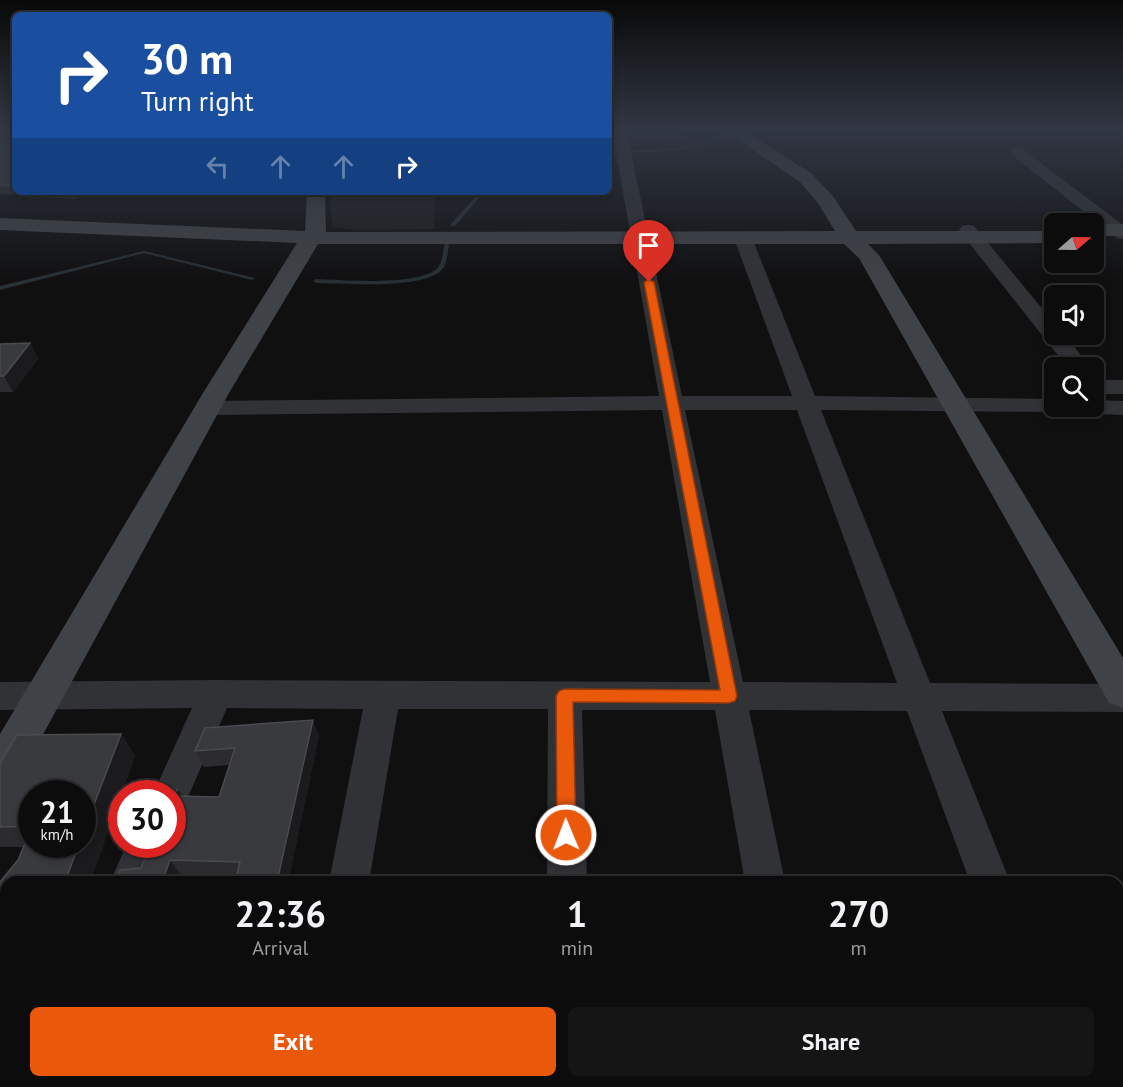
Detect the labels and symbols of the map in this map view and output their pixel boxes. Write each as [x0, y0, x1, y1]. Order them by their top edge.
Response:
north arrow [1044, 213, 1104, 273]
pin [623, 220, 674, 282]
speed limit sign: 30 [108, 780, 186, 858]
position arrow [534, 803, 598, 867]

